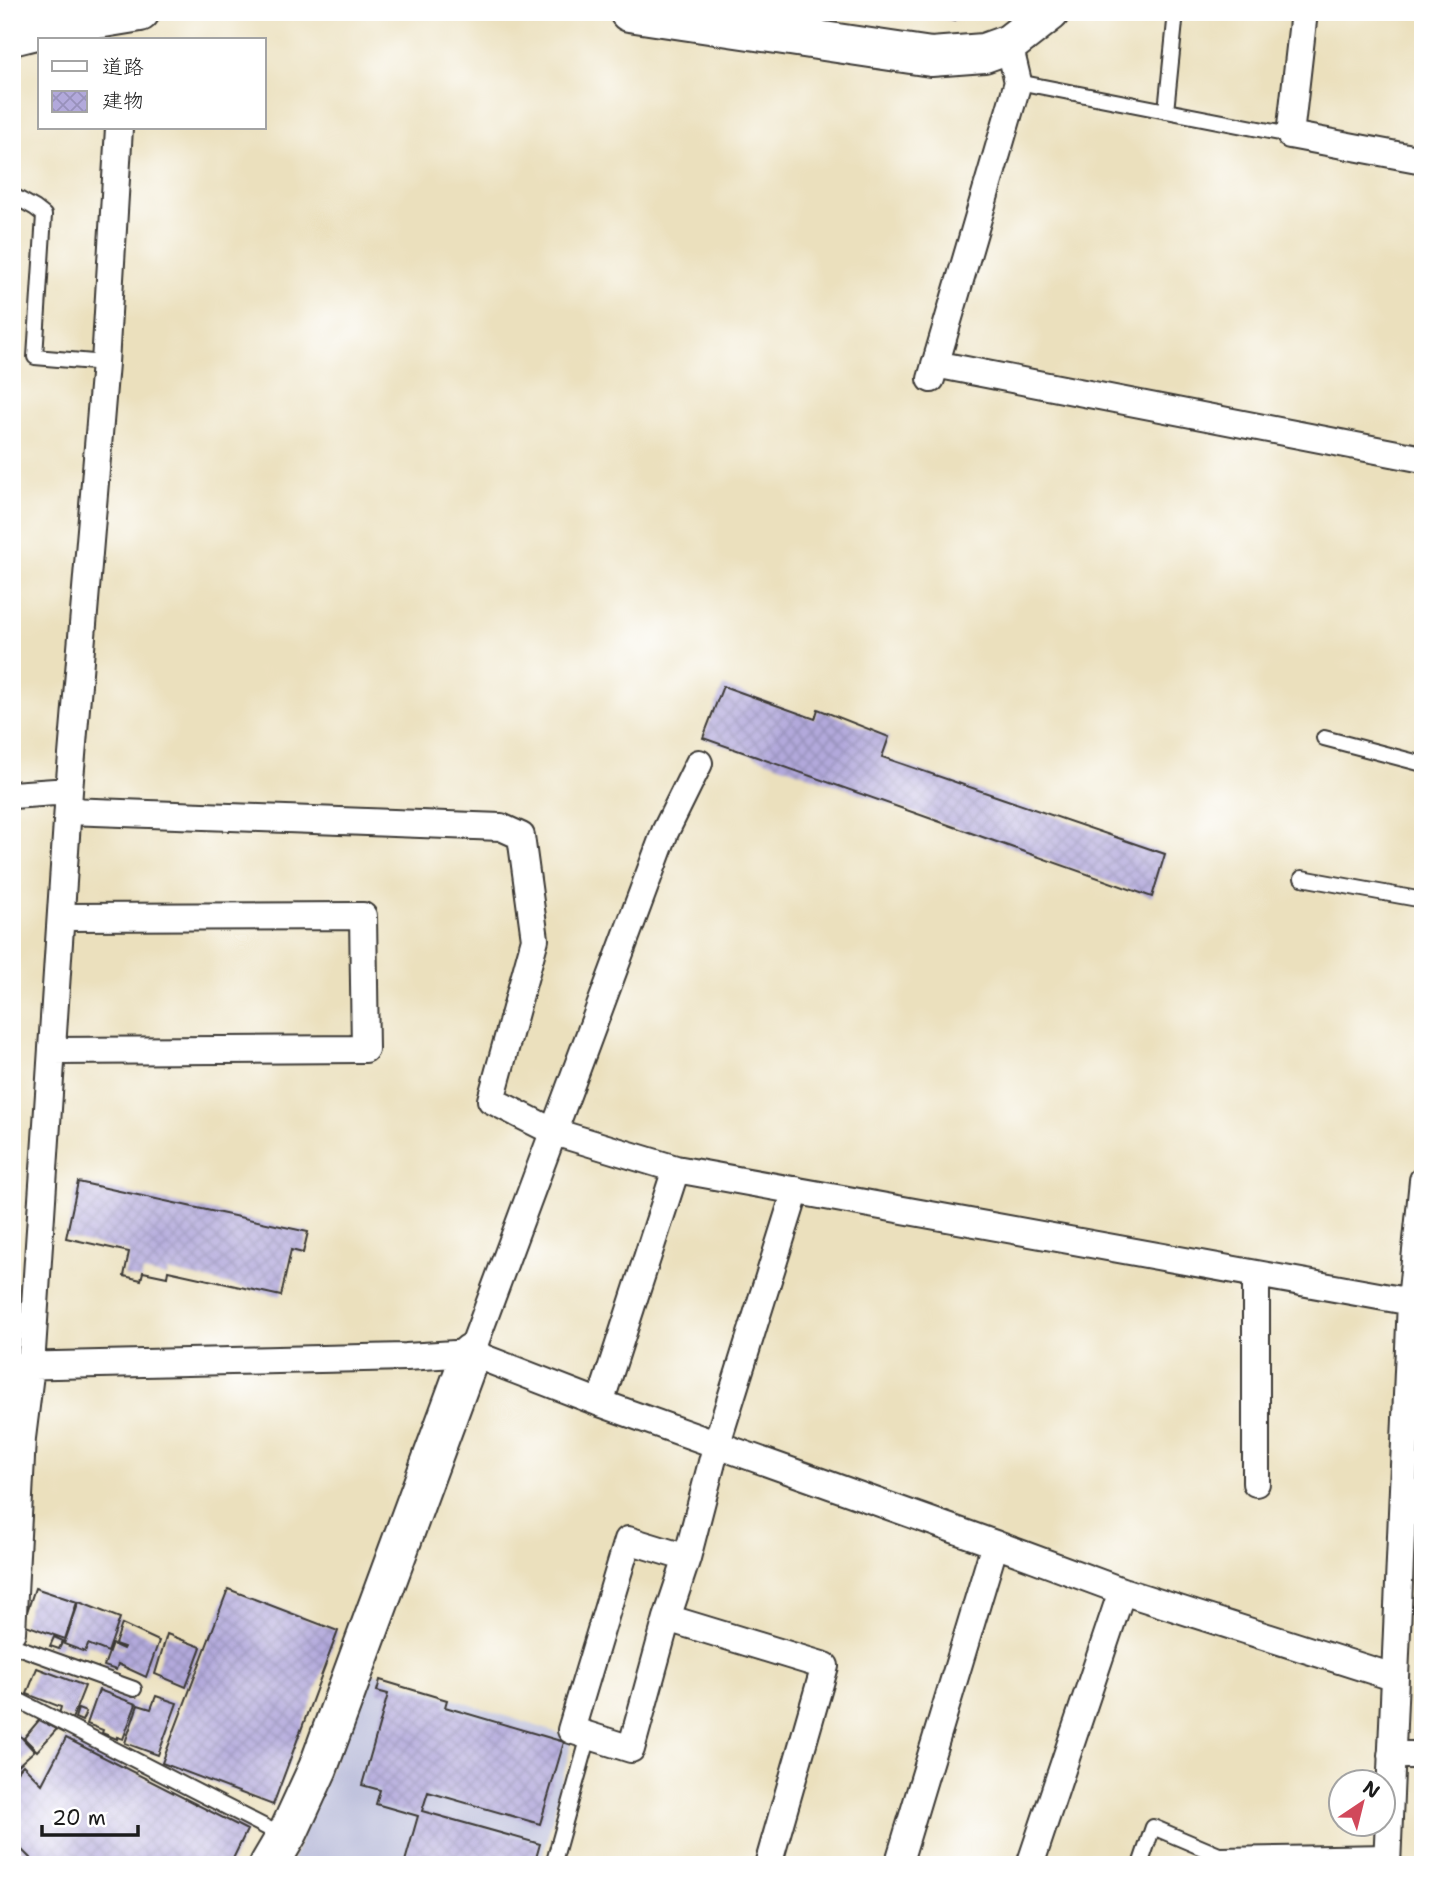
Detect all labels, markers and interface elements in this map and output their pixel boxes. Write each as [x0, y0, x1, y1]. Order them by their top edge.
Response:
legend [38, 38, 266, 130]
text: 道路 [102, 53, 144, 81]
text: 建物 [102, 87, 144, 115]
north arrow [1326, 1769, 1396, 1839]
text: N [1358, 1775, 1385, 1804]
scale bar [42, 1793, 138, 1837]
text: 20 m [52, 1804, 106, 1832]

